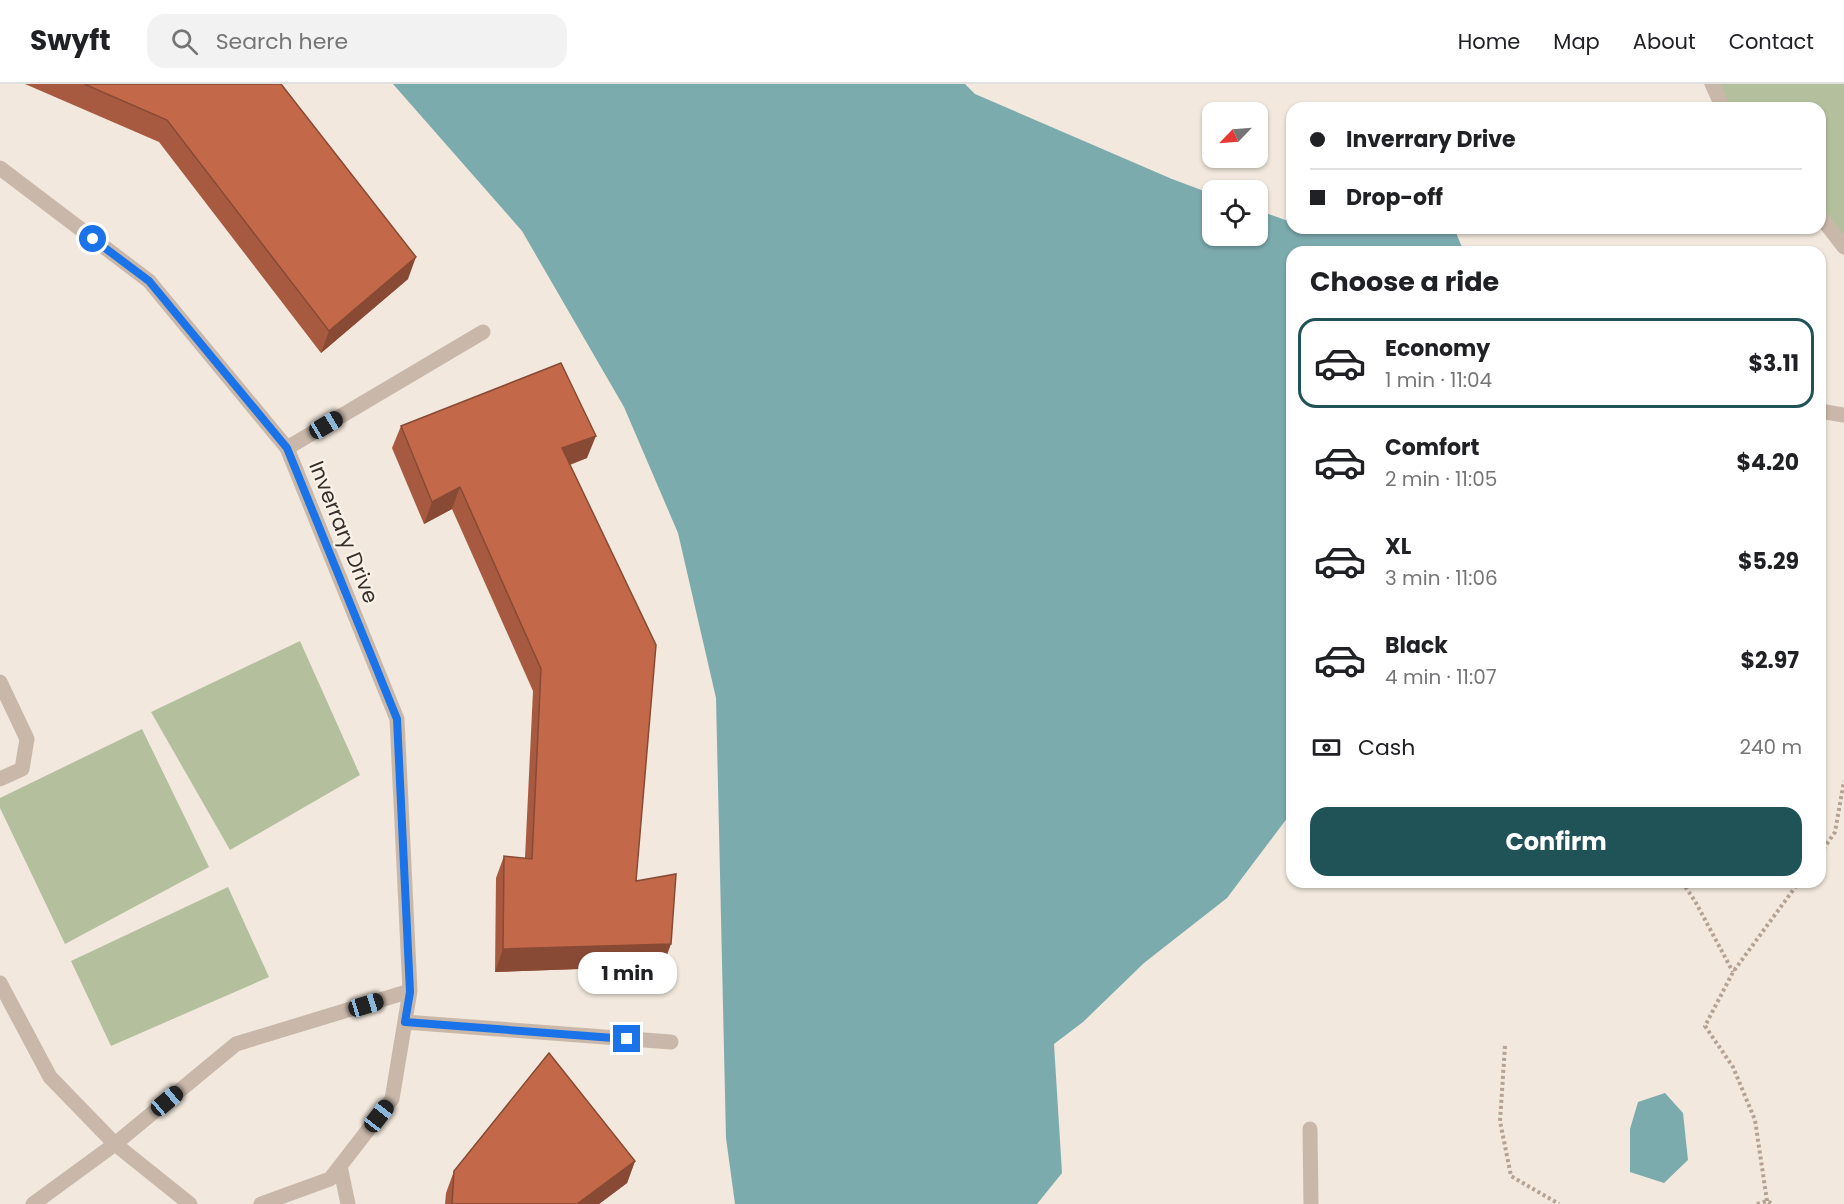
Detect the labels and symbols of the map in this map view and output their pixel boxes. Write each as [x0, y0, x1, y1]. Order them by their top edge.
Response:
north arrow [1202, 102, 1268, 168]
route start [79, 225, 106, 252]
car [306, 408, 346, 442]
street label: Inverrary Drive [302, 456, 386, 608]
callout: 1 min [578, 952, 676, 994]
car [346, 991, 386, 1019]
route end [613, 1025, 640, 1052]
car [147, 1083, 187, 1119]
car [361, 1096, 397, 1136]

